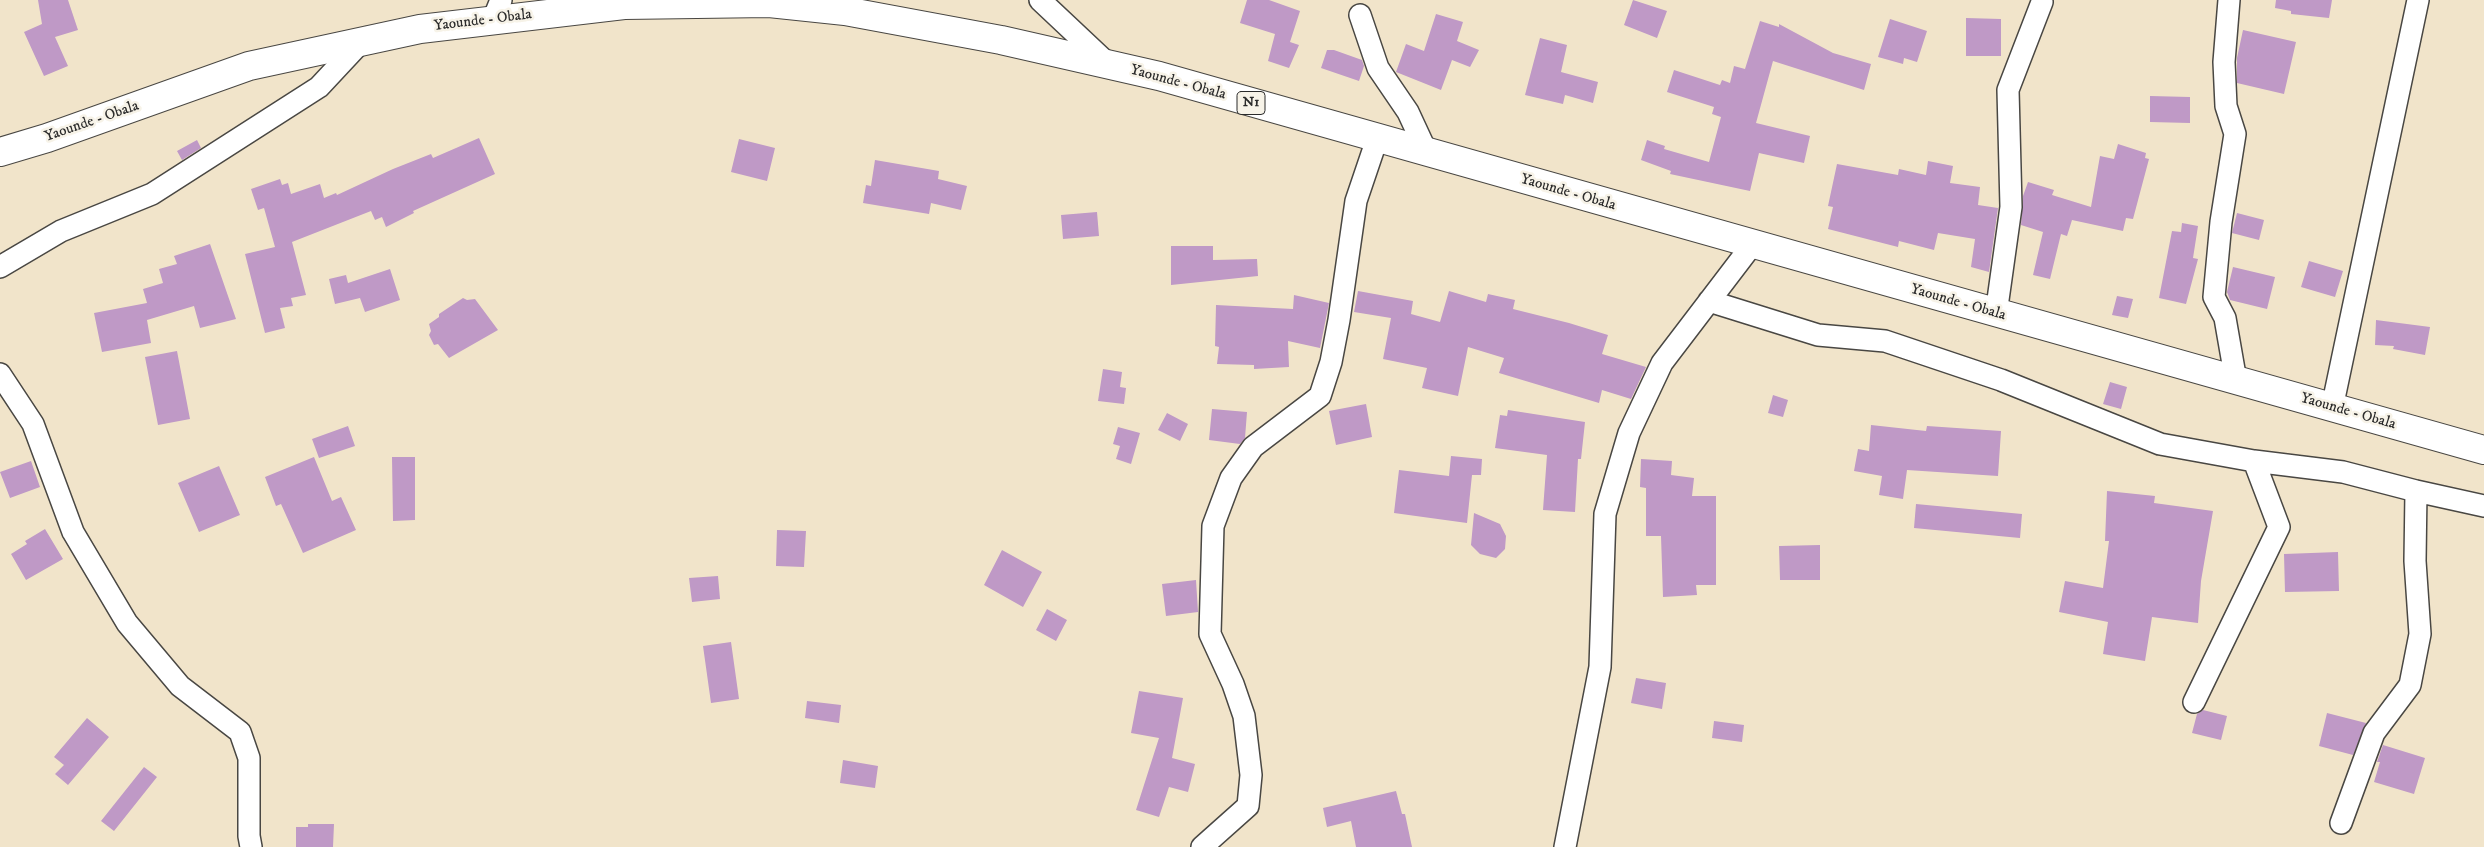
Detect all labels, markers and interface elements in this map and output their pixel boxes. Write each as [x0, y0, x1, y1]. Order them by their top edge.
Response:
street label: Yaounde - Obala [433, 6, 533, 36]
street label: Yaounde - Obala [1128, 62, 1228, 104]
road number: N1 [1237, 92, 1265, 115]
street label: Yaounde - Obala [43, 97, 141, 147]
street label: Yaounde - Obala [1518, 171, 1618, 215]
street label: Yaounde - Obala [1908, 281, 2008, 325]
street label: Yaounde - Obala [2298, 390, 2398, 434]

